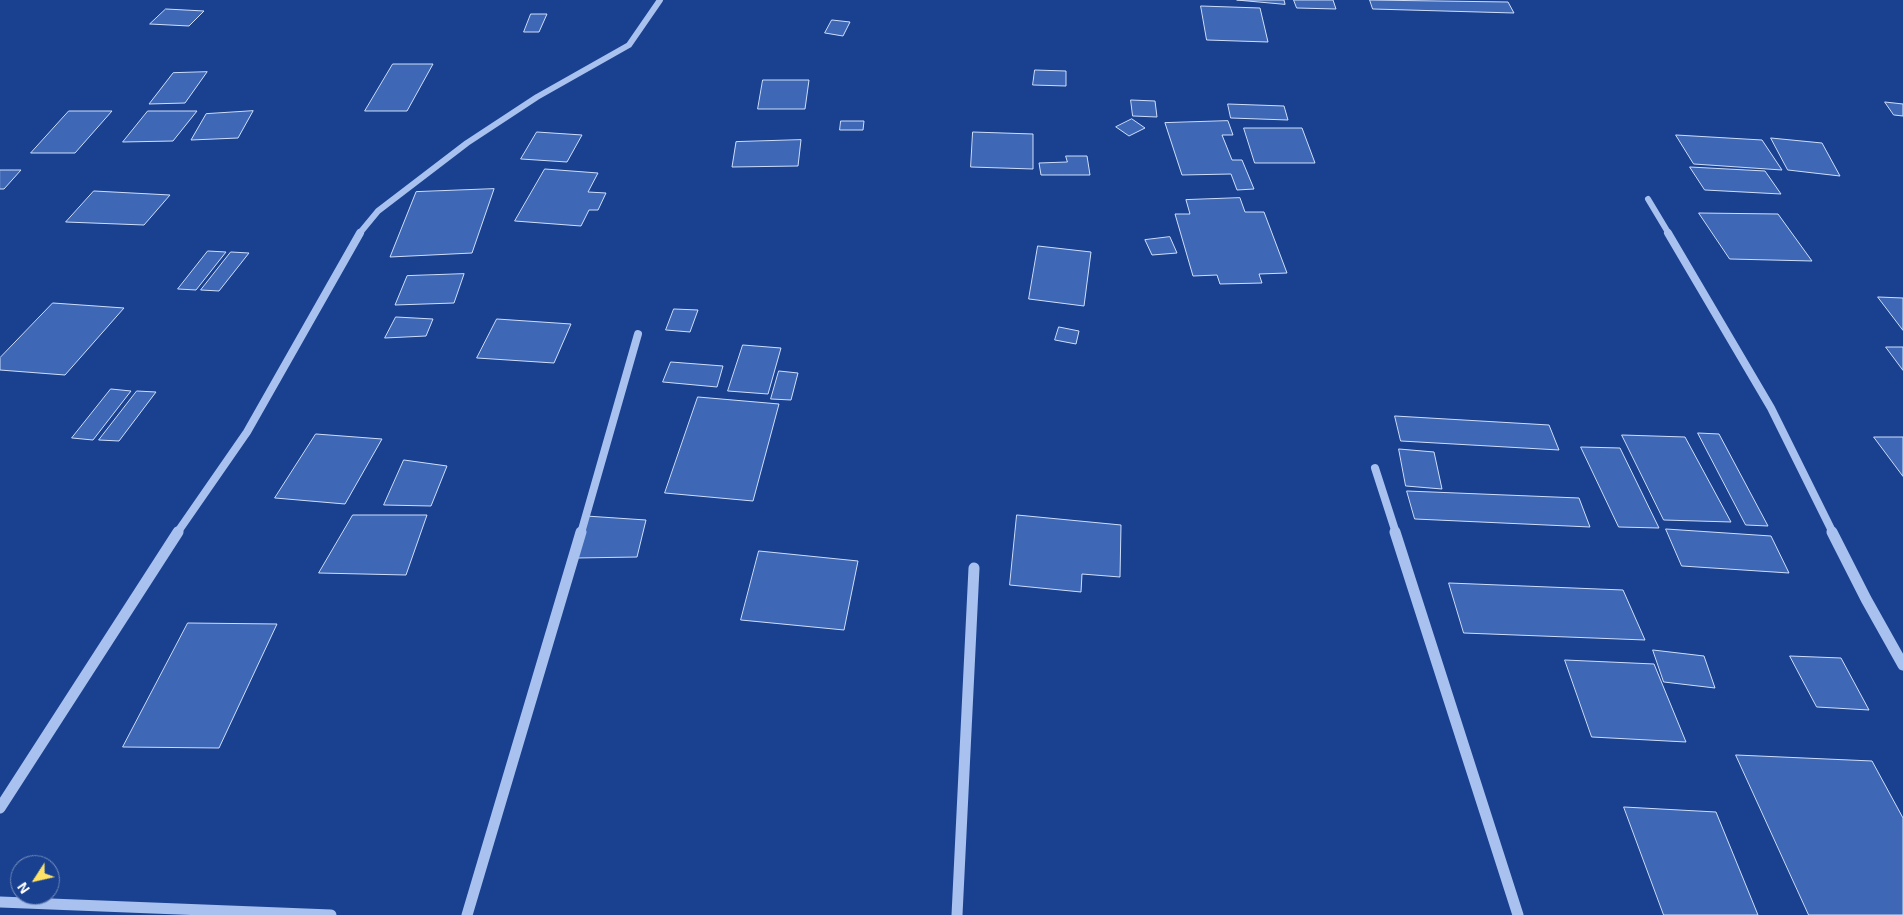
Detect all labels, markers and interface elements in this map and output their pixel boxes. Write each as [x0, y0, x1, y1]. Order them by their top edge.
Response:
north arrow [10, 855, 60, 905]
text: N [13, 879, 33, 897]

